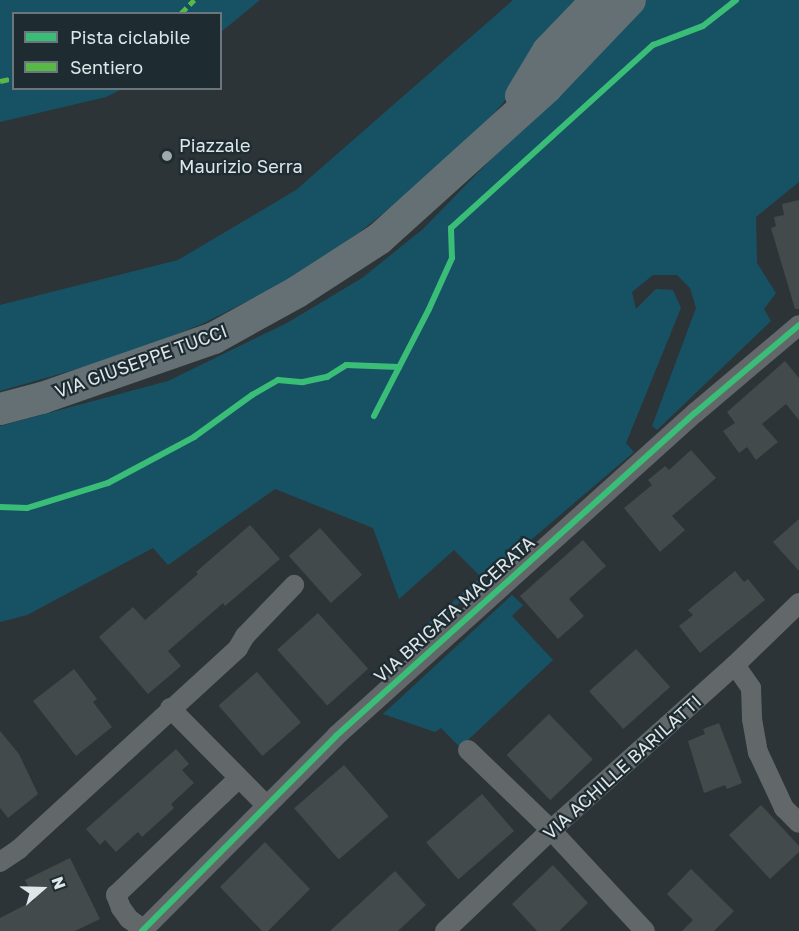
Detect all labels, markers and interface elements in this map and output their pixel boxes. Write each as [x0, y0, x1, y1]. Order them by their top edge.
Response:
legend [12, 12, 222, 90]
text: Pista ciclabile [70, 26, 190, 48]
text: Sentiero [70, 56, 143, 78]
place label: Piazzale Maurizio Serra [179, 135, 303, 178]
marker: Piazzale Maurizio Serra [160, 149, 174, 163]
street label: VIA GIUSEPPE TUCCI [52, 320, 230, 402]
street label: VIA BRIGATA MACERATA [369, 531, 539, 687]
street label: VIA ACHILLE BARILATTI [538, 690, 706, 844]
north arrow [12, 859, 72, 919]
text: N [47, 874, 70, 892]

